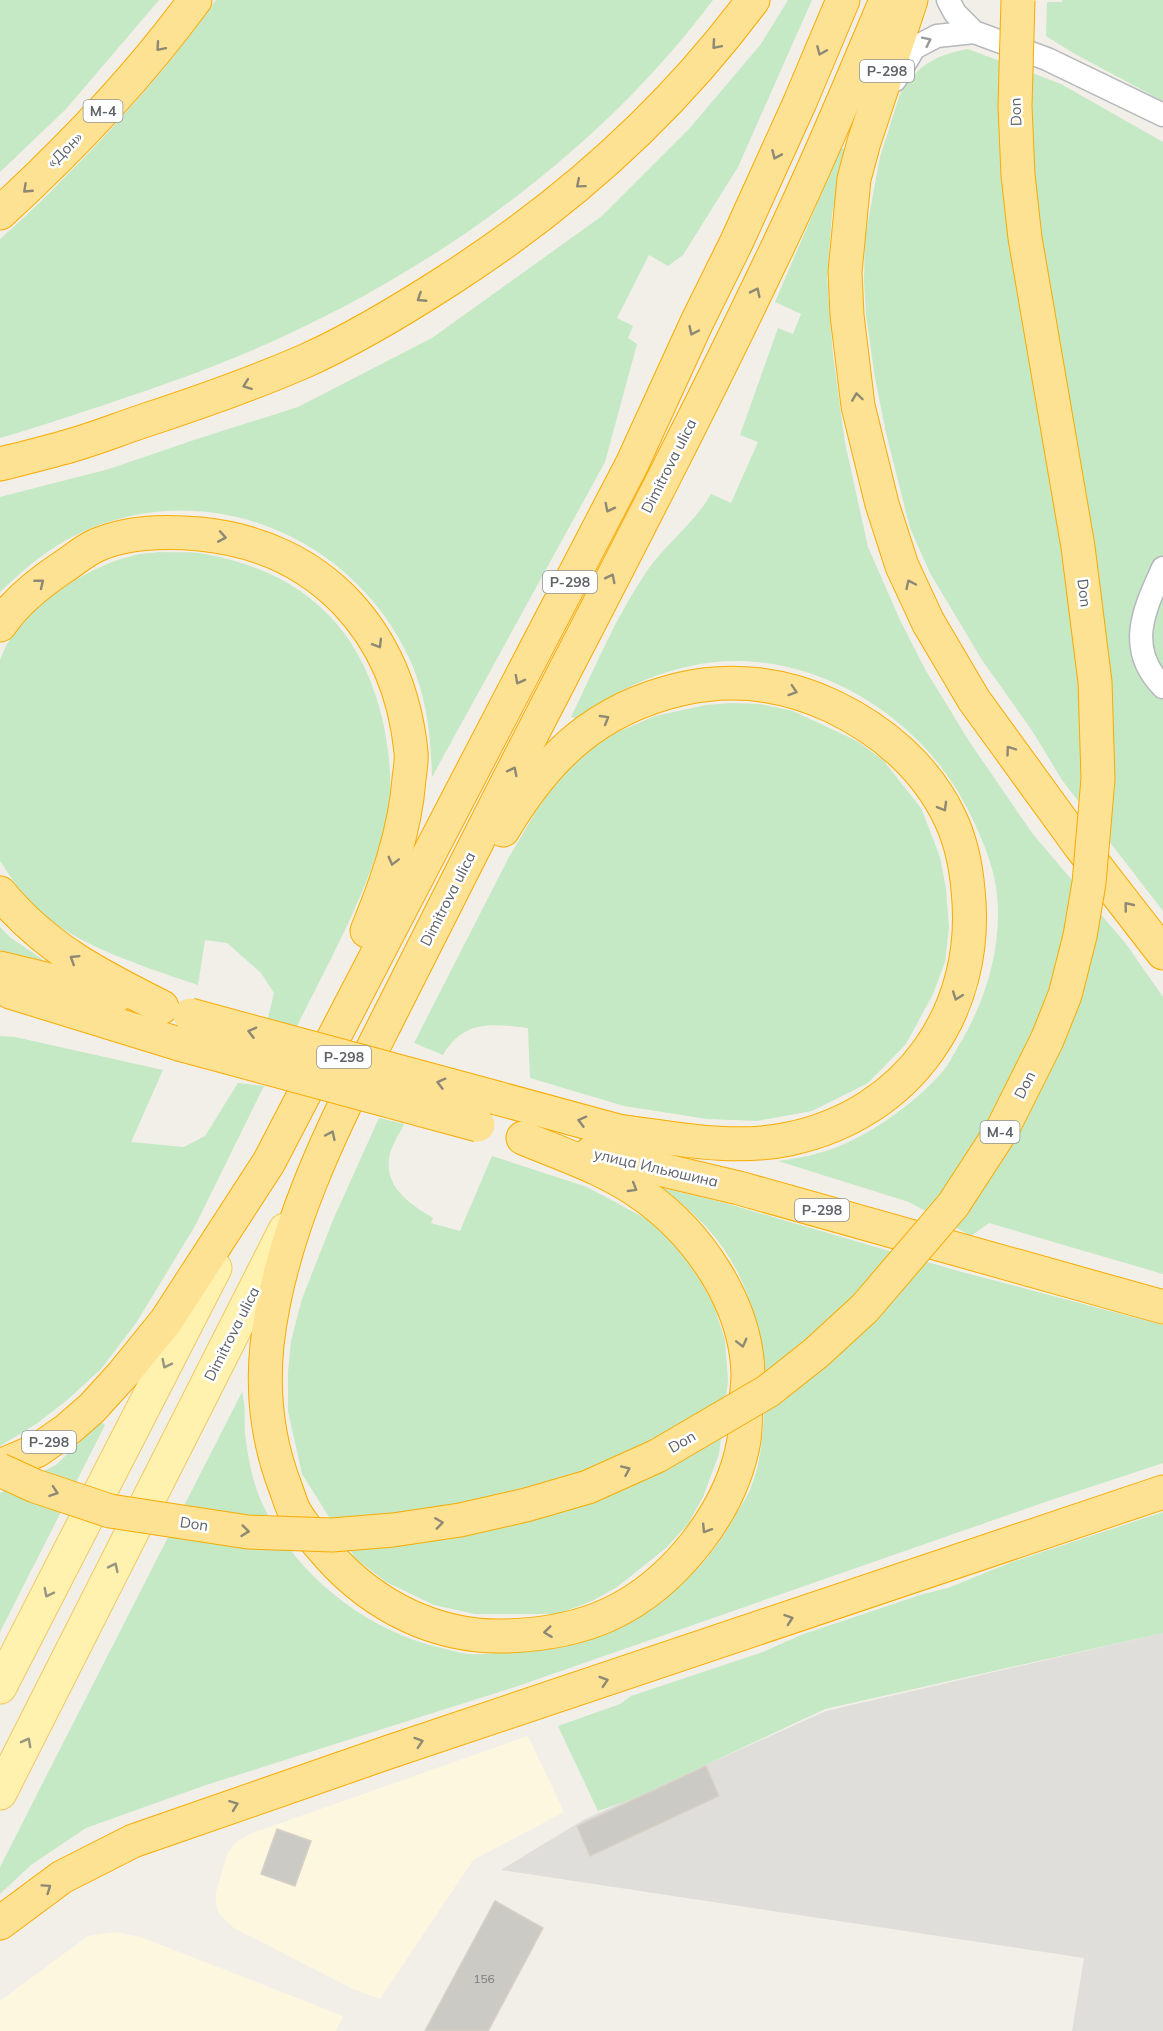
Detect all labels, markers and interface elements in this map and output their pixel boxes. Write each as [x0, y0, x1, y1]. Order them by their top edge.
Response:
one-way arrow [921, 37, 932, 48]
one-way arrow [712, 39, 723, 49]
one-way arrow [156, 40, 167, 50]
one-way arrow [816, 45, 828, 56]
road number: Р-298 [860, 60, 914, 82]
street label: Don [1006, 97, 1025, 127]
road number: М-4 [84, 100, 122, 122]
street label: «Дон» [43, 127, 87, 172]
one-way arrow [771, 149, 783, 160]
one-way arrow [576, 177, 587, 188]
one-way arrow [23, 181, 34, 192]
one-way arrow [749, 287, 761, 298]
one-way arrow [417, 291, 428, 302]
one-way arrow [688, 325, 700, 336]
one-way arrow [242, 377, 253, 390]
one-way arrow [851, 392, 863, 401]
street label: Dimitrova ulica [637, 415, 701, 516]
one-way arrow [605, 501, 616, 512]
one-way arrow [217, 531, 227, 543]
road number: Р-298 [543, 571, 597, 593]
one-way arrow [604, 574, 615, 585]
street label: Don [1073, 578, 1096, 608]
one-way arrow [905, 579, 917, 590]
one-way arrow [34, 580, 45, 591]
one-way arrow [371, 638, 382, 648]
one-way arrow [515, 674, 526, 685]
one-way arrow [787, 684, 798, 696]
one-way arrow [599, 715, 610, 726]
one-way arrow [1007, 746, 1018, 757]
one-way arrow [506, 766, 518, 777]
one-way arrow [936, 801, 948, 811]
street label: Dimitrova ulica [416, 848, 480, 949]
one-way arrow [387, 856, 400, 866]
one-way arrow [1125, 902, 1136, 913]
one-way arrow [70, 955, 80, 967]
one-way arrow [952, 990, 965, 1001]
one-way arrow [247, 1027, 258, 1039]
road number: Р-298 [317, 1046, 371, 1068]
street label: Don [1010, 1068, 1040, 1102]
one-way arrow [436, 1077, 446, 1090]
one-way arrow [577, 1116, 587, 1129]
road number: М-4 [980, 1121, 1020, 1143]
one-way arrow [324, 1131, 336, 1142]
street label: улица Ильюшина [592, 1144, 720, 1191]
one-way arrow [627, 1181, 637, 1193]
road number: Р-298 [795, 1199, 849, 1221]
street label: Dimitrova ulica [200, 1283, 264, 1384]
one-way arrow [735, 1338, 748, 1348]
one-way arrow [161, 1357, 173, 1368]
street label: Don [665, 1426, 699, 1457]
road number: Р-298 [22, 1431, 76, 1453]
one-way arrow [619, 1465, 630, 1477]
one-way arrow [48, 1485, 59, 1498]
street label: Don [179, 1512, 210, 1535]
one-way arrow [434, 1518, 443, 1530]
one-way arrow [702, 1523, 714, 1533]
one-way arrow [240, 1524, 249, 1537]
one-way arrow [107, 1563, 119, 1574]
one-way arrow [44, 1587, 55, 1598]
one-way arrow [783, 1614, 794, 1626]
one-way arrow [543, 1625, 552, 1637]
one-way arrow [598, 1676, 609, 1688]
one-way arrow [20, 1737, 31, 1748]
one-way arrow [413, 1737, 424, 1749]
one-way arrow [228, 1799, 239, 1812]
one-way arrow [40, 1884, 51, 1895]
house number: 156 [473, 1971, 495, 1986]

